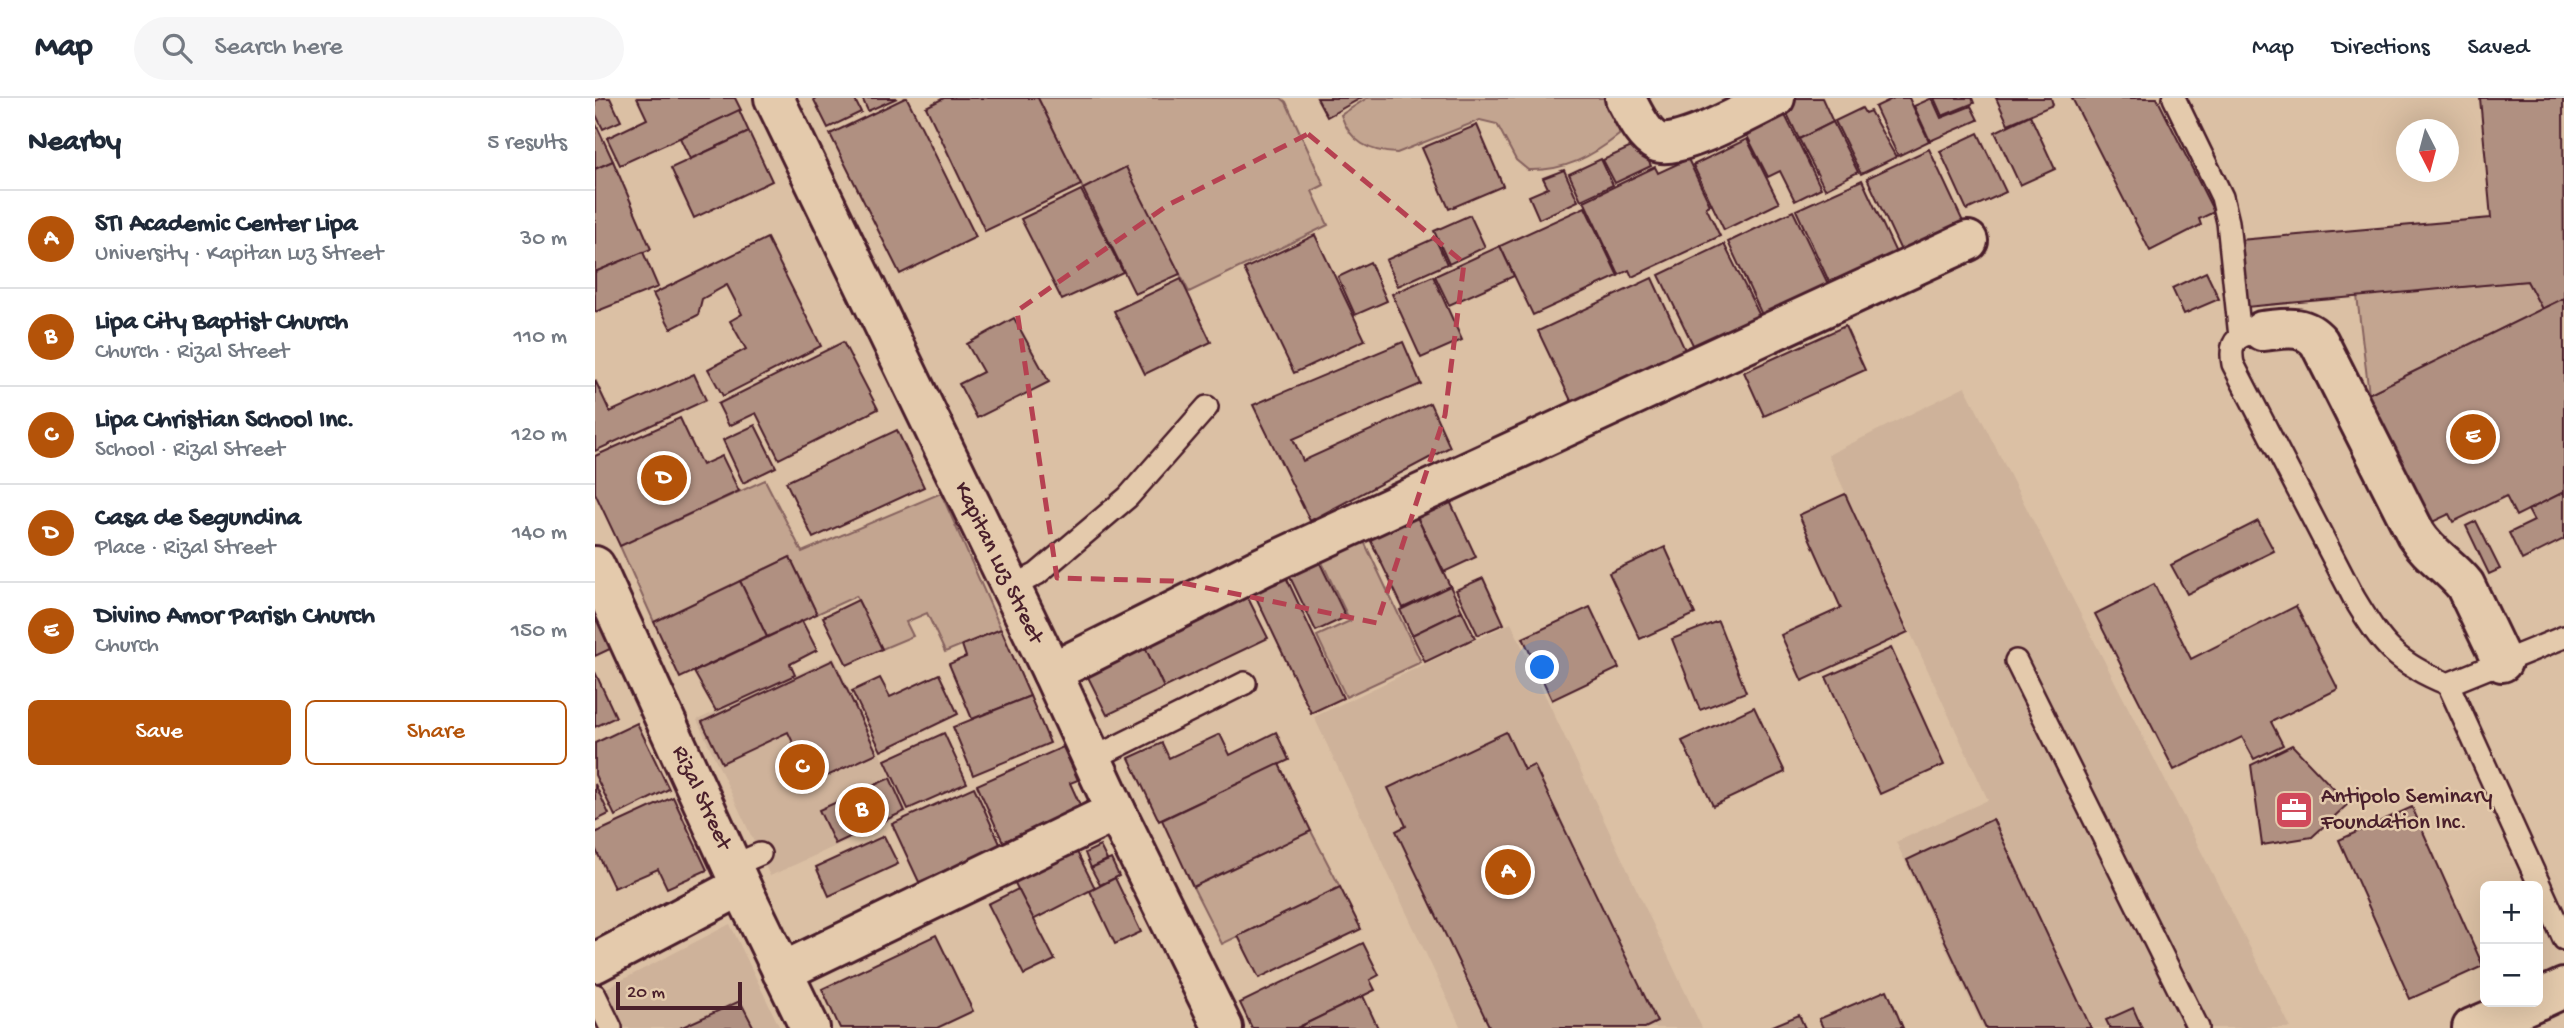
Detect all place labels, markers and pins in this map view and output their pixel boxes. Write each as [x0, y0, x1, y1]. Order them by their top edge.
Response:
pin: E [2450, 411, 2496, 463]
pin: D [641, 452, 687, 504]
pin: C [779, 741, 825, 793]
pin: B [839, 784, 885, 836]
place label: Antipolo Seminary Foundation Inc. [2320, 784, 2493, 837]
office icon: Antipolo Seminary Foundation Inc. [2273, 789, 2315, 831]
pin: A [1485, 846, 1531, 898]

